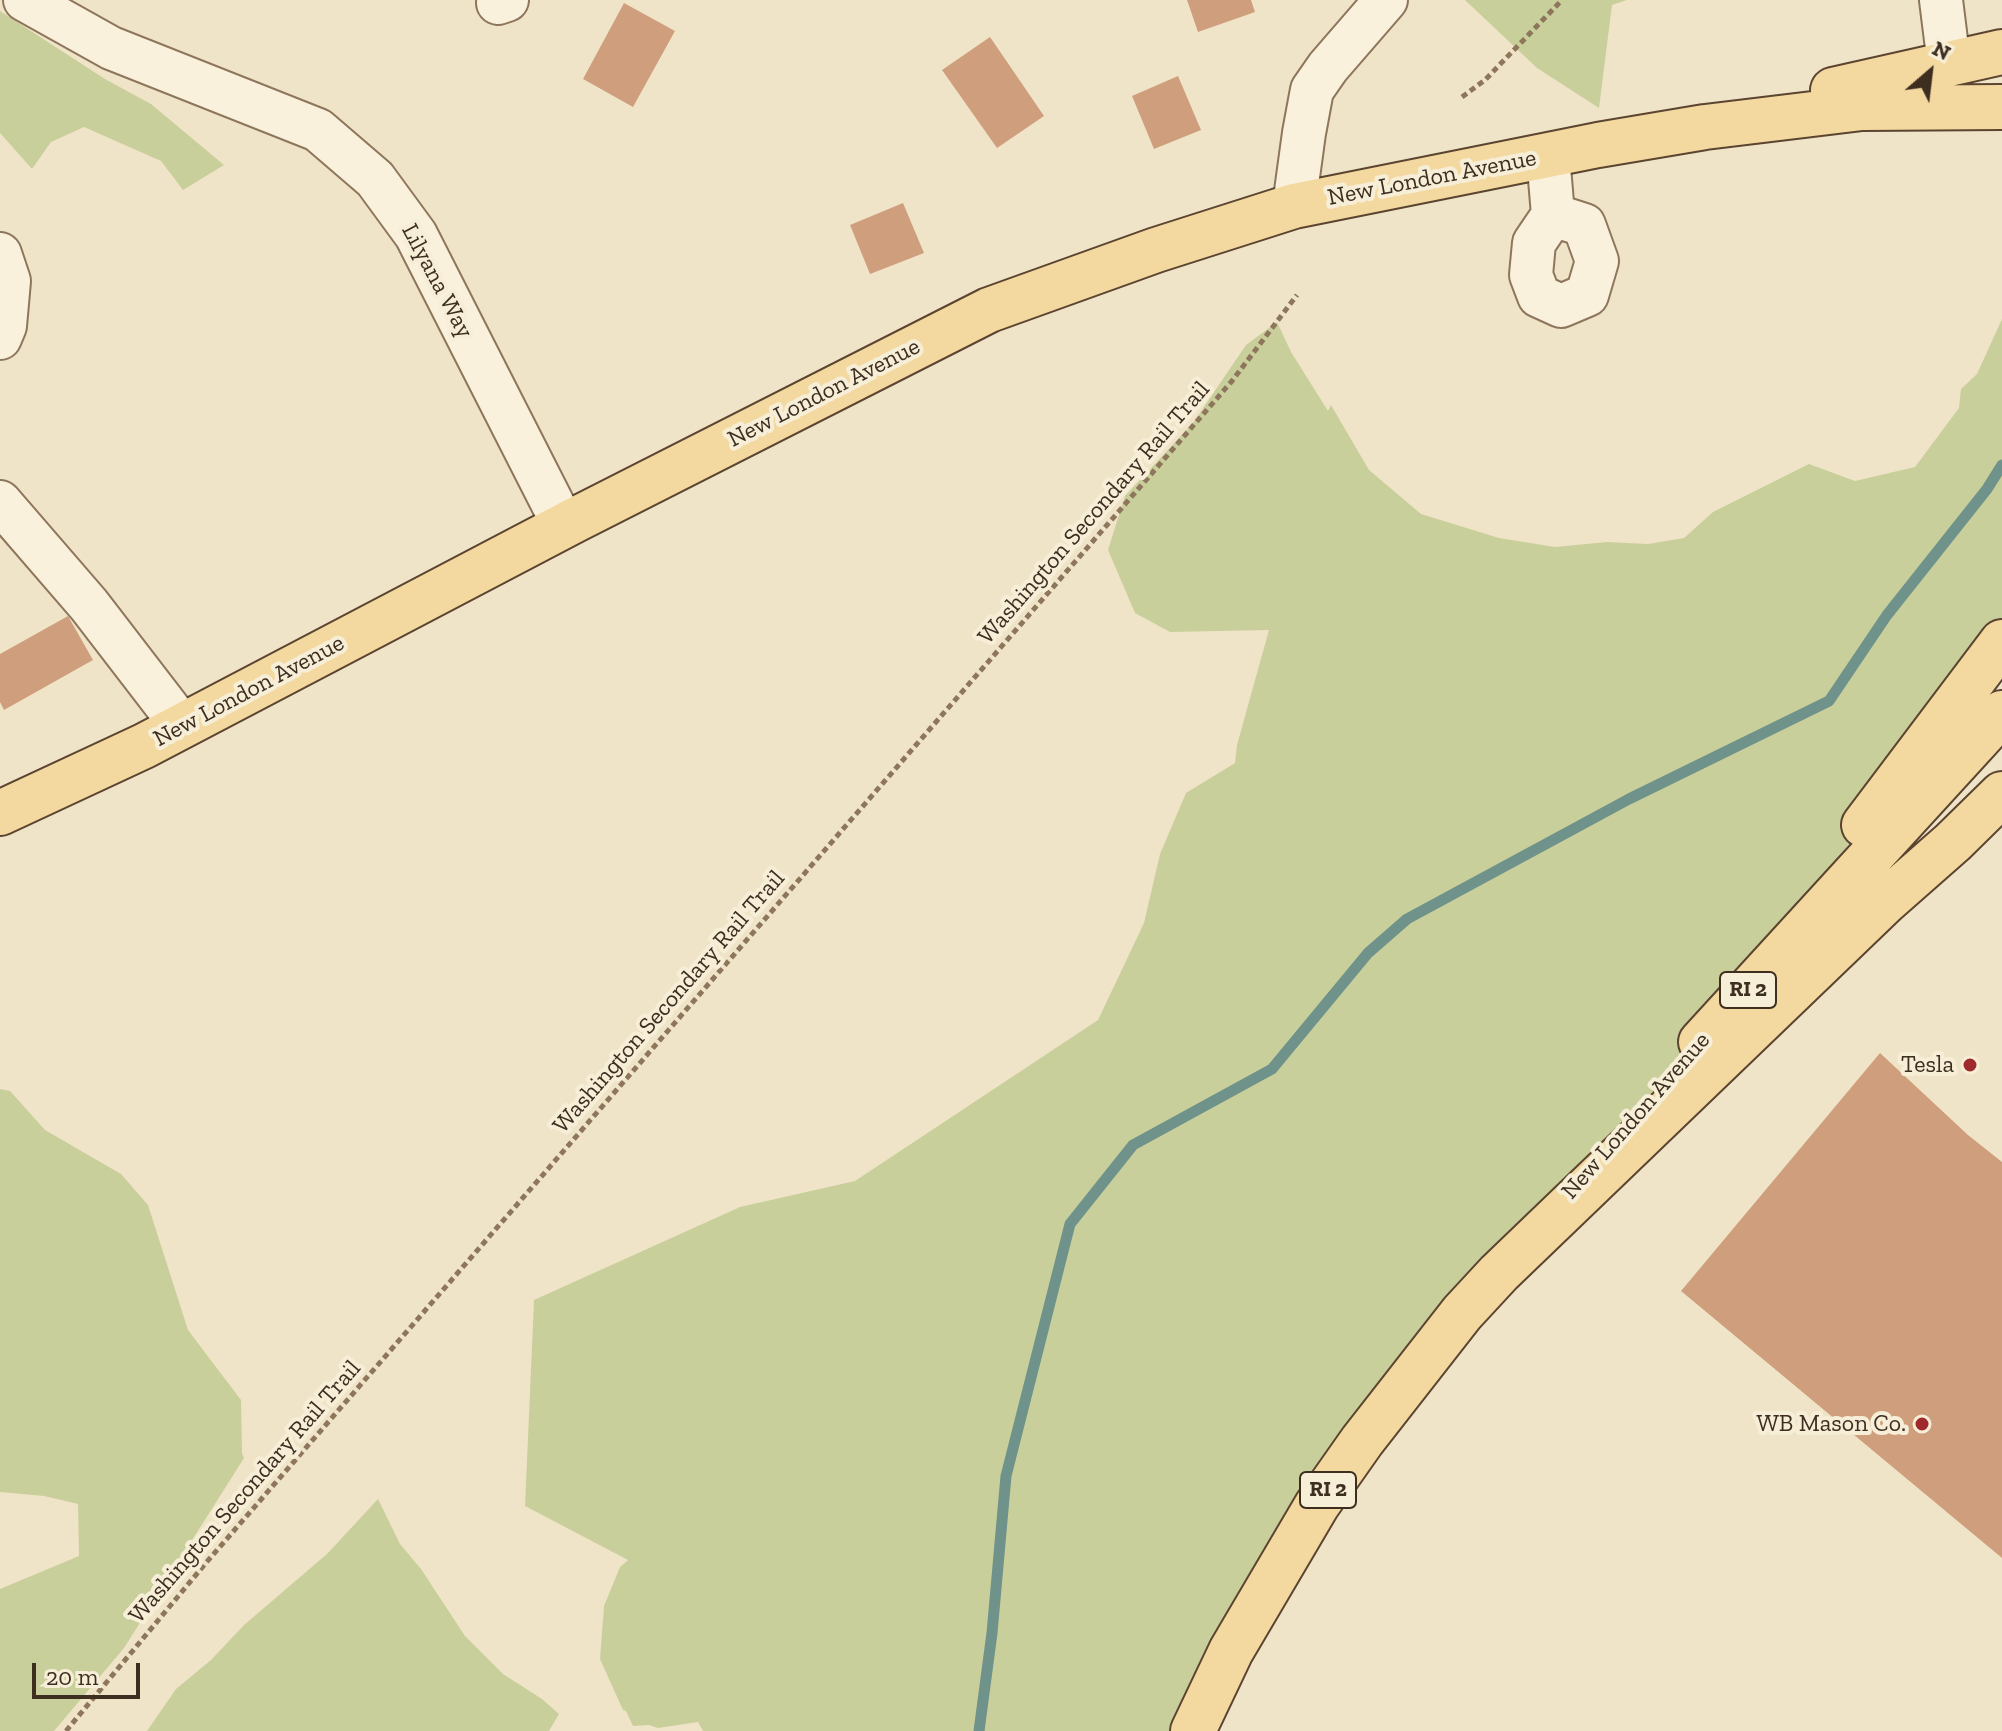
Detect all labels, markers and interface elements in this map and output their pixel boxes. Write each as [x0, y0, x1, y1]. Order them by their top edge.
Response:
north arrow [1890, 32, 1970, 112]
text: N [1928, 35, 1955, 66]
street label: New London Avenue [1325, 144, 1539, 212]
street label: Lilyana Way [395, 219, 479, 343]
street label: New London Avenue [723, 332, 925, 454]
street label: Washington Secondary Rail Trail [972, 376, 1216, 650]
street label: New London Avenue [149, 629, 349, 753]
street label: Washington Secondary Rail Trail [547, 865, 791, 1139]
road number: RI 2 [1720, 972, 1776, 1008]
street label: New London Avenue [1556, 1027, 1716, 1205]
place label: Tesla [1901, 1051, 1954, 1079]
marker: Tesla [1961, 1056, 1979, 1074]
street label: Washington Secondary Rail Trail [123, 1355, 367, 1629]
place label: WB Mason Co. [1756, 1410, 1906, 1438]
marker: WB Mason Co. [1913, 1415, 1931, 1433]
road number: RI 2 [1300, 1472, 1356, 1508]
scale bar [36, 1647, 144, 1697]
text: 20 m [46, 1662, 98, 1691]

